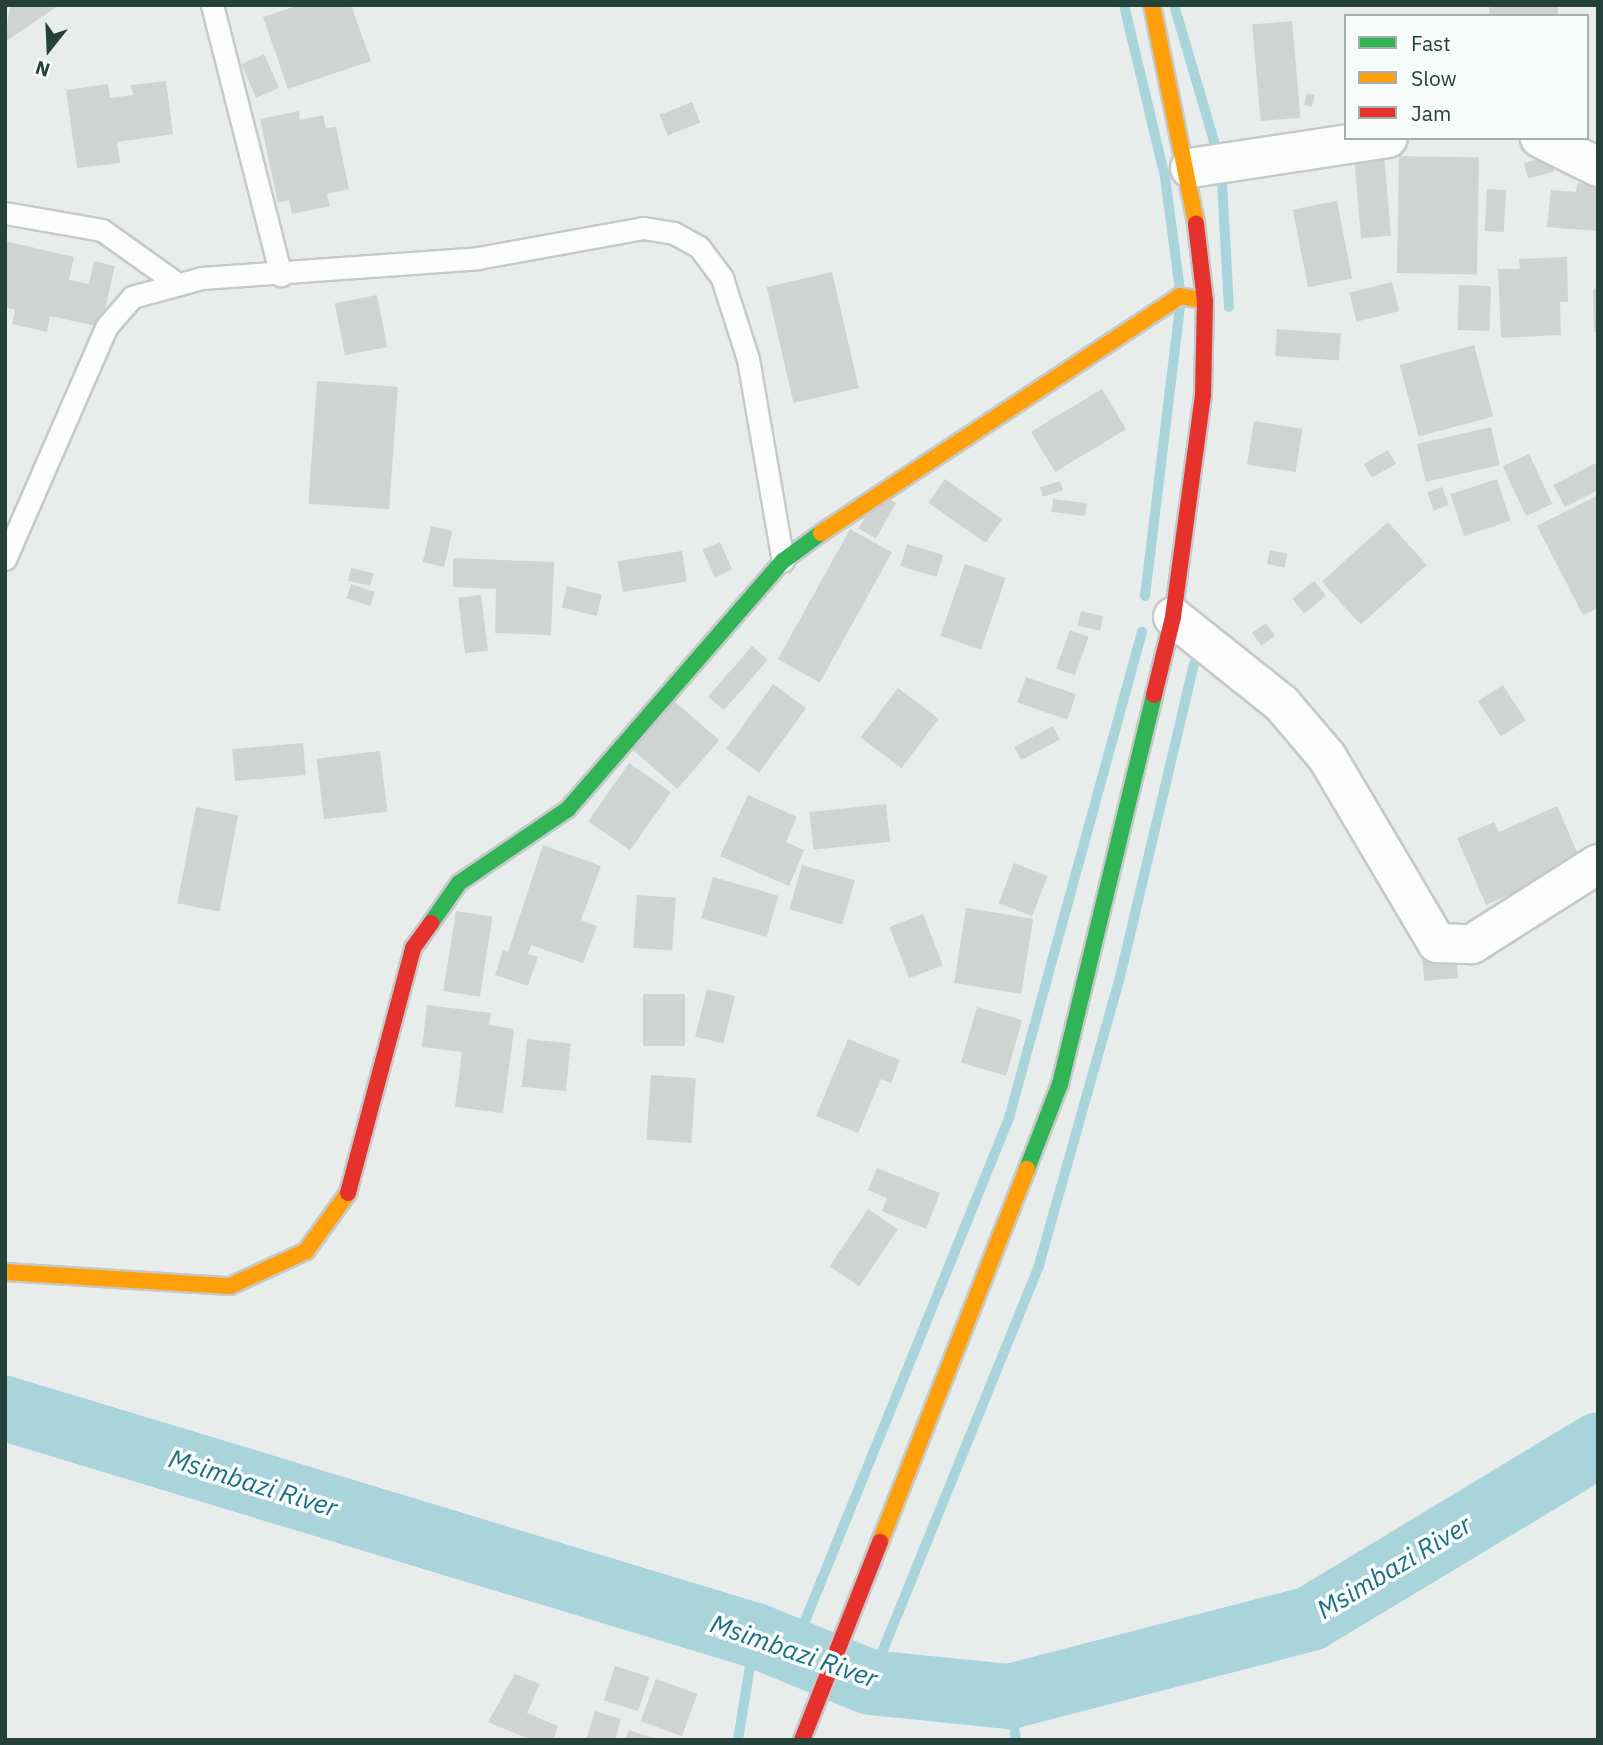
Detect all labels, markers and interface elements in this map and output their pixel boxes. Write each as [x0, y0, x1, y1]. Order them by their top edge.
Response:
north arrow [14, 14, 84, 84]
legend [1344, 14, 1589, 140]
text: Fast [1411, 29, 1451, 57]
text: N [32, 55, 53, 83]
text: Slow [1411, 64, 1457, 92]
text: Jam [1411, 99, 1451, 127]
water label: Msimbazi River [165, 1443, 341, 1523]
water label: Msimbazi River [1311, 1509, 1477, 1625]
water label: Msimbazi River [706, 1608, 882, 1694]

